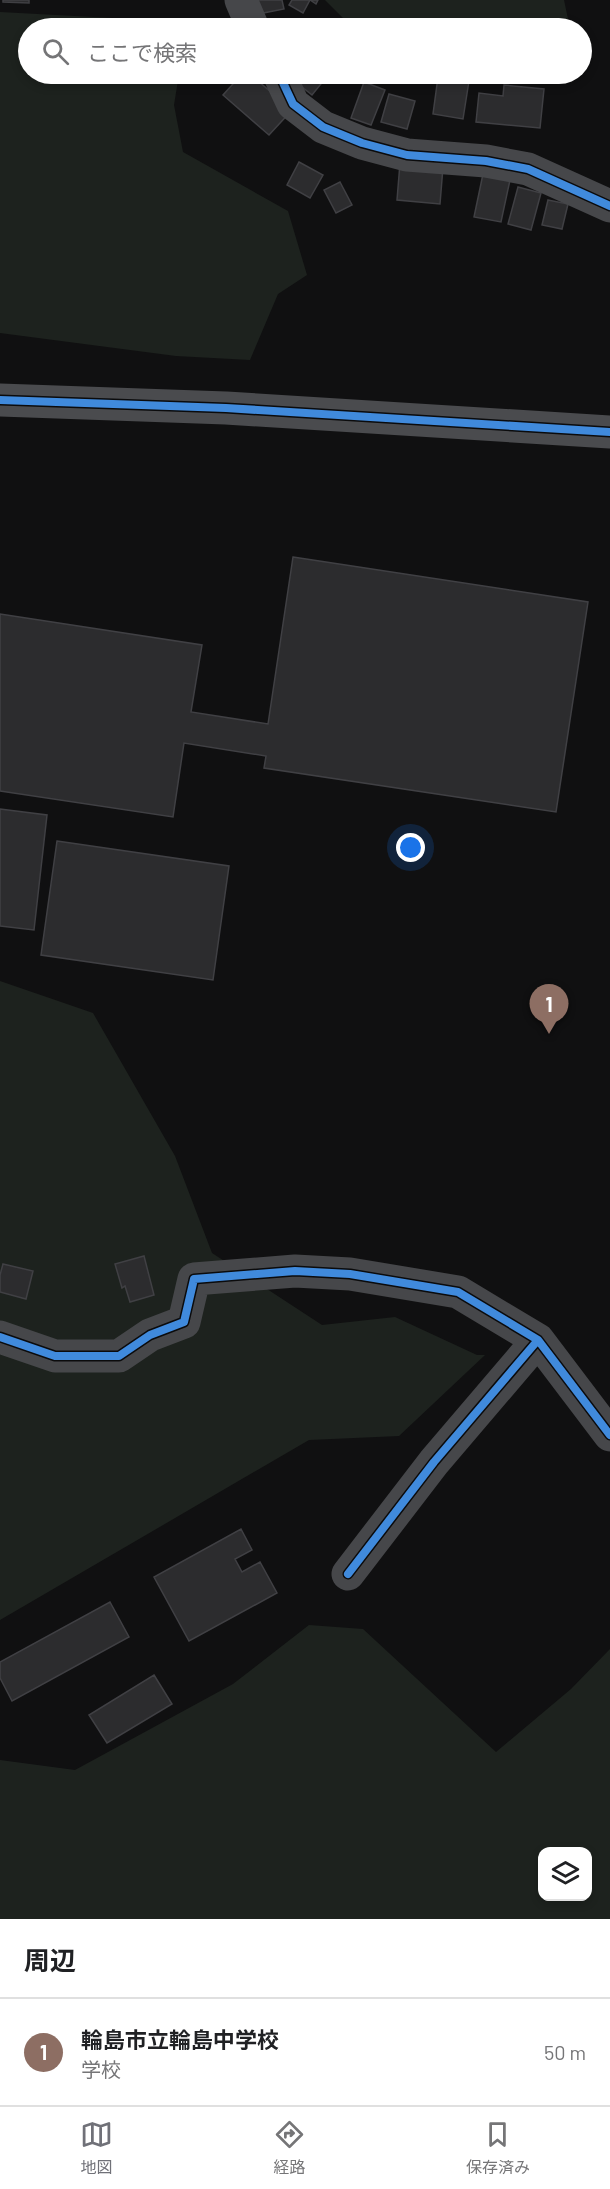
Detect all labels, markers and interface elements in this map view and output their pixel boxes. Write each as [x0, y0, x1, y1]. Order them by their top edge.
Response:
search box [18, 18, 592, 84]
icon: search [39, 35, 72, 68]
text: ここで検索 [87, 39, 197, 65]
your location [396, 833, 425, 862]
pin: 1 [530, 984, 568, 1034]
map controls [538, 1847, 592, 1901]
button: layers [538, 1847, 592, 1901]
text: 周辺 [24, 1944, 76, 1975]
text: 輪島市立輪島中学校 [81, 2026, 279, 2052]
text: 1 [40, 2040, 47, 2064]
text: 50 m [544, 2040, 586, 2064]
text: 学校 [81, 2057, 121, 2081]
tab: 地図 [80, 2118, 113, 2178]
tab: 経路 [273, 2118, 306, 2178]
tab: 保存済み [466, 2118, 530, 2178]

